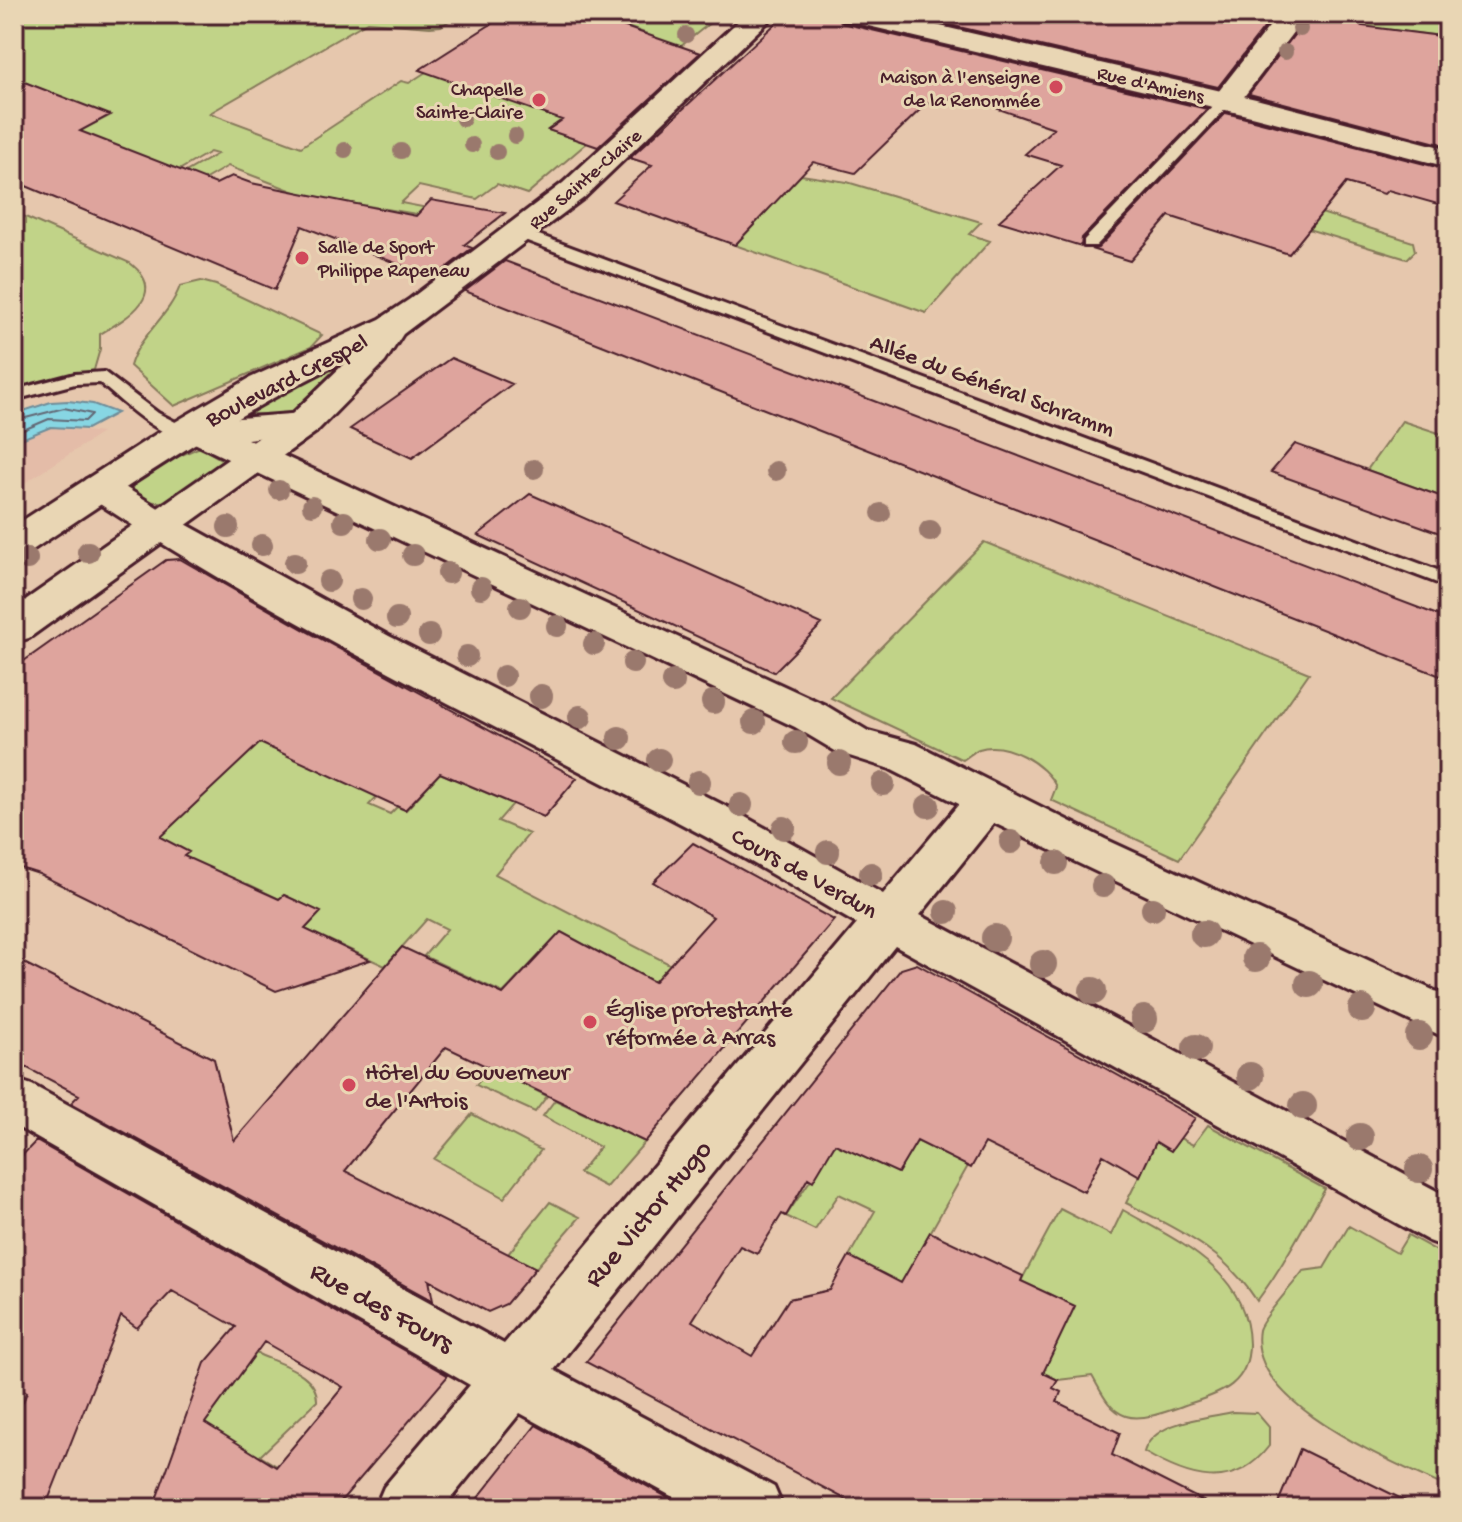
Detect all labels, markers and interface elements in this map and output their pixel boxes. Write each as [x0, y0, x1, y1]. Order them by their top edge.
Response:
street label: Rue d'Amiens [1094, 63, 1207, 110]
place label: Maison à l'enseigne de la Renommée [880, 68, 1041, 114]
marker: Maison à l'enseigne de la Renommée [1047, 78, 1065, 96]
place label: Chapelle Sainte-Claire [416, 80, 524, 126]
marker: Chapelle Sainte-Claire [530, 91, 548, 109]
street label: Rue Sainte-Claire [525, 125, 648, 236]
place label: Salle de Sport Philippe Rapeneau [317, 238, 470, 284]
marker: Salle de Sport Philippe Rapeneau [293, 249, 311, 267]
street label: Boulevard Crespel [201, 329, 373, 436]
street label: Allée du Général Schramm [865, 329, 1118, 445]
street label: Cours de Verdun [725, 823, 882, 928]
place label: Église protestante réformée à Arras [606, 997, 793, 1054]
marker: Église protestante réformée à Arras [581, 1013, 599, 1031]
place label: Hôtel du Gouverneur de l'Artois [365, 1060, 572, 1117]
marker: Hôtel du Gouverneur de l'Artois [340, 1076, 358, 1094]
street label: Rue Victor Hugo [578, 1135, 721, 1295]
street label: Rue des Fours [303, 1256, 459, 1362]

